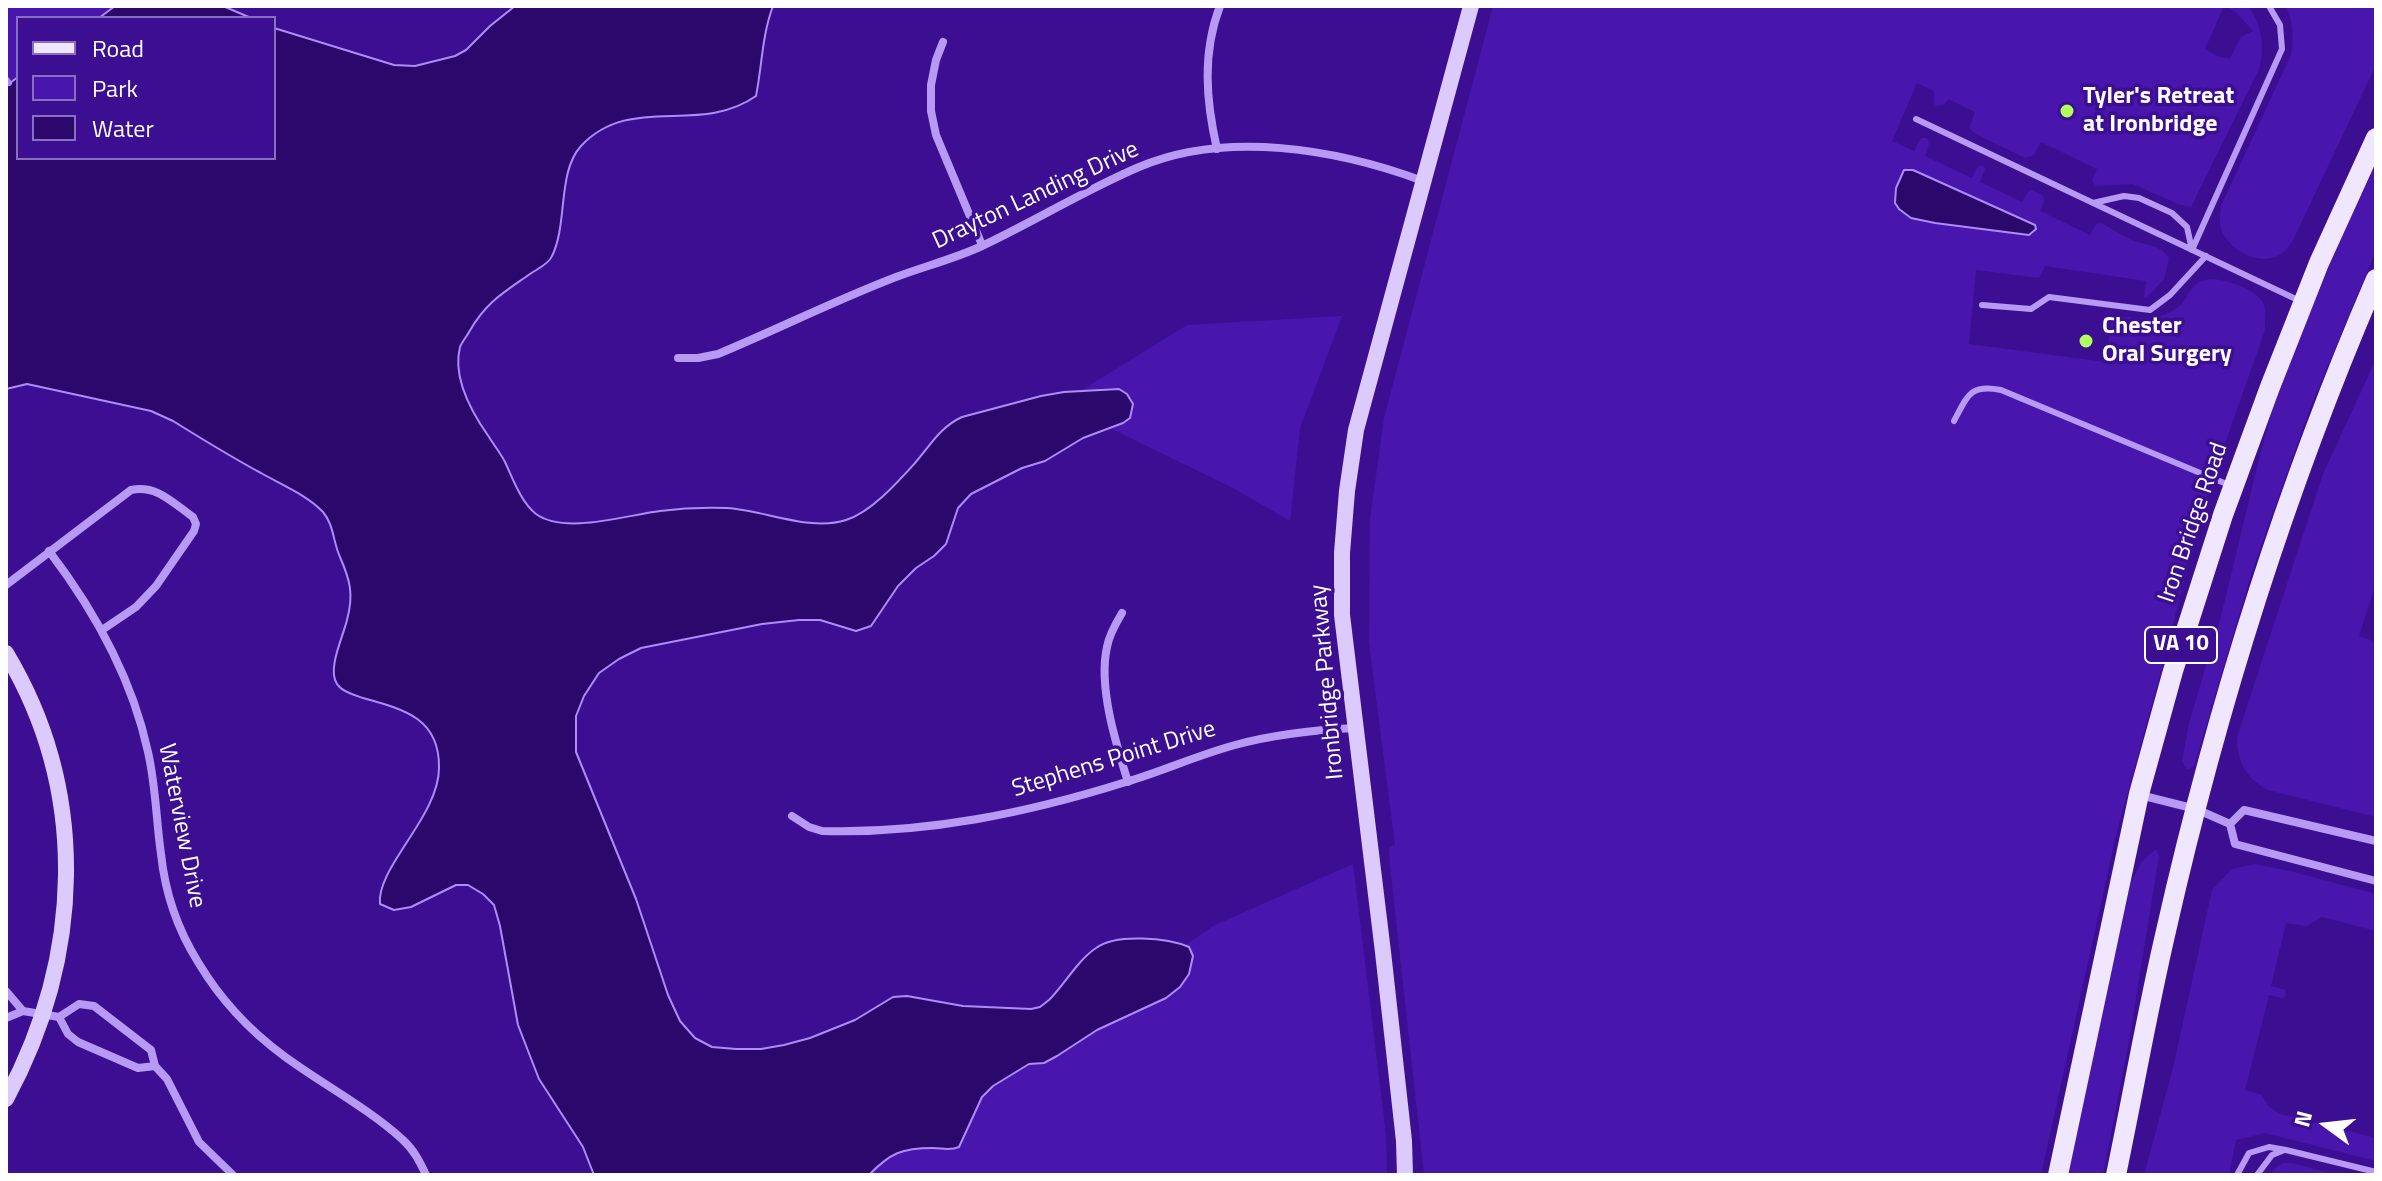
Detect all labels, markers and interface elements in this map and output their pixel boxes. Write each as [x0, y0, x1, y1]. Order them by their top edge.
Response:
legend [16, 16, 276, 160]
text: Road [92, 30, 144, 66]
text: Park [92, 70, 138, 106]
place label: Tyler's Retreat at Ironbridge [2083, 83, 2234, 139]
marker: Tyler's Retreat at Ironbridge [2058, 102, 2076, 120]
text: Water [92, 110, 154, 146]
street label: Drayton Landing Drive [928, 136, 1144, 256]
place label: Chester Oral Surgery [2102, 313, 2232, 369]
marker: Chester Oral Surgery [2077, 332, 2095, 350]
street label: Iron Bridge Road [2153, 439, 2235, 607]
street label: Ironbridge Parkway [1305, 583, 1351, 781]
road number: VA 10 [2145, 627, 2217, 663]
street label: Stephens Point Drive [1009, 715, 1219, 805]
street label: Waterview Drive [151, 741, 211, 911]
north arrow [2286, 1085, 2366, 1165]
text: N [2284, 1107, 2321, 1131]

